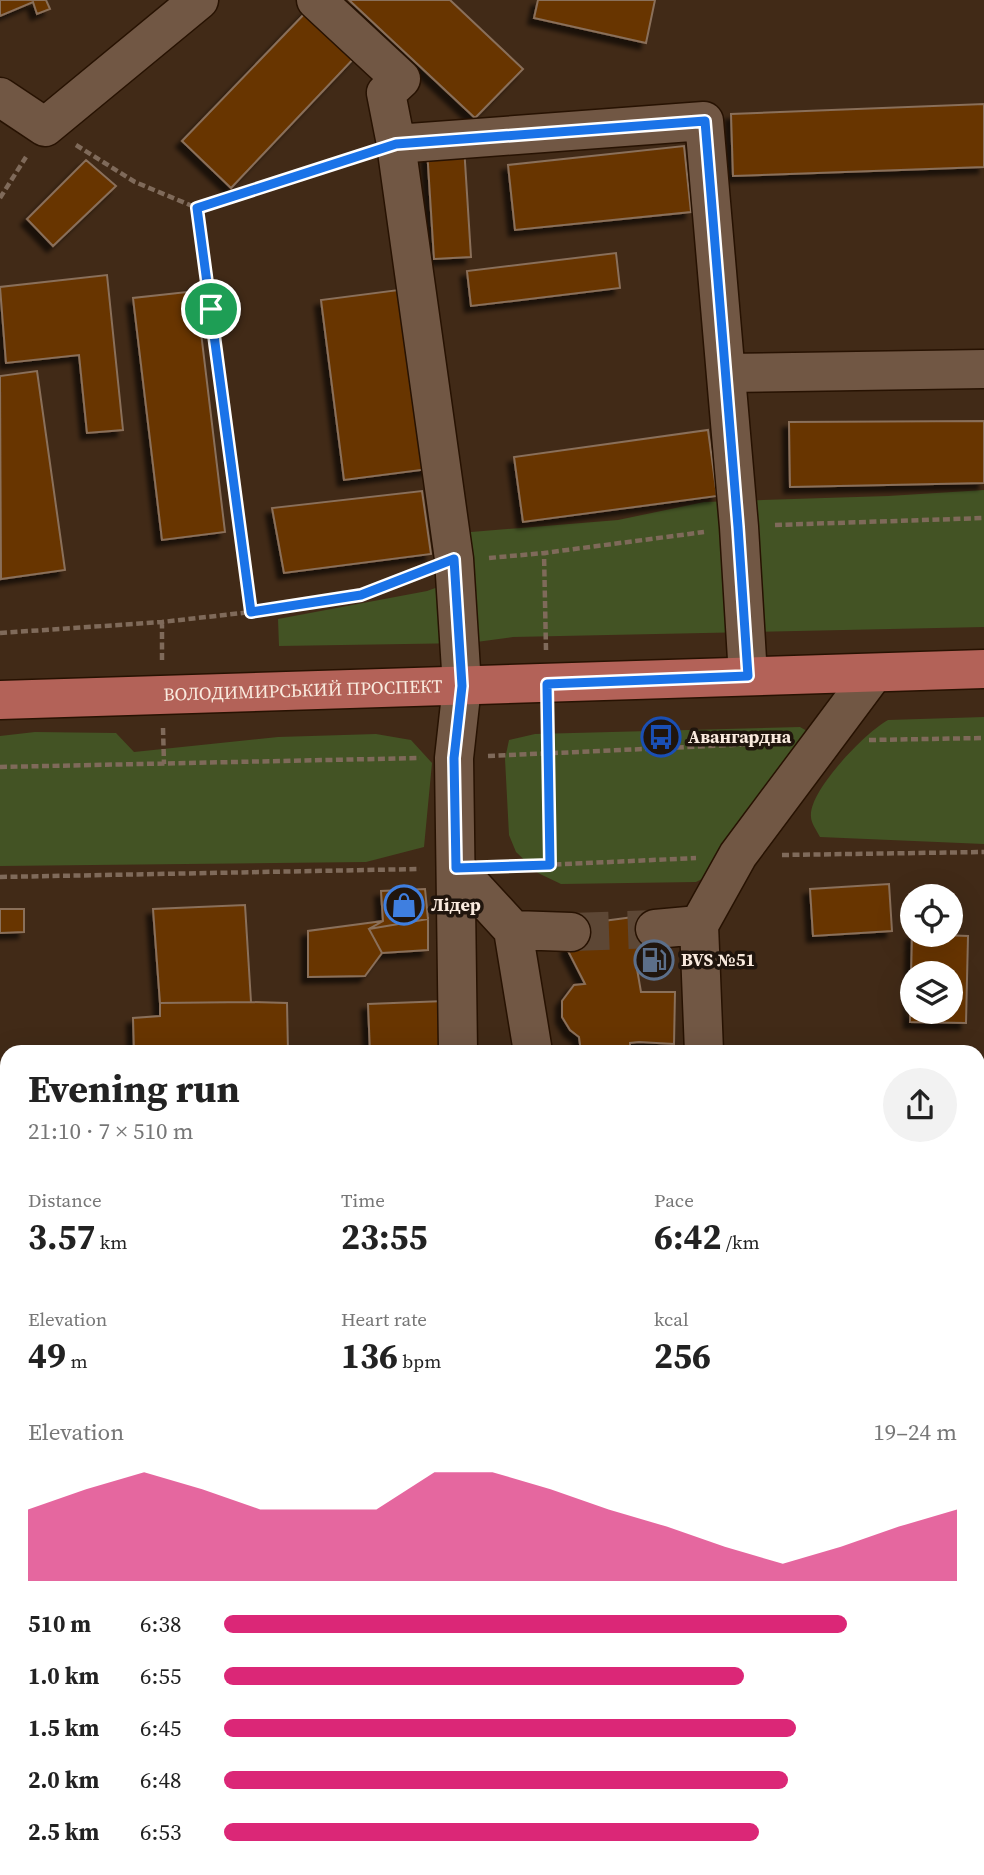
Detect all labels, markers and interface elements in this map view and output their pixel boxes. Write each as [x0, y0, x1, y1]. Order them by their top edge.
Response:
pin [181, 279, 241, 339]
icon: arrive [192, 290, 230, 328]
street label: ВОЛОДИМИРСЬКИЙ ПРОСПЕКТ [163, 673, 443, 707]
bus stop icon: Авангардна [640, 716, 682, 758]
place label: Авангардна [688, 724, 792, 749]
shop icon: Лідер [383, 884, 425, 926]
map controls [900, 884, 963, 1024]
button: locate [900, 884, 963, 947]
place label: Лідер [431, 892, 481, 917]
fuel station icon: BVS №51 [633, 939, 675, 981]
place label: BVS №51 [681, 947, 755, 972]
button: layers [900, 961, 963, 1024]
text: Evening run [28, 1063, 240, 1115]
button: share [883, 1068, 957, 1142]
text: 21:10 · 7 × 510 m [28, 1115, 194, 1147]
text: Distance [28, 1187, 102, 1213]
text: Time [341, 1187, 385, 1213]
text: Pace [654, 1187, 694, 1213]
text: 3.57 [28, 1213, 95, 1261]
text: 23:55 [341, 1213, 427, 1261]
text: 6:42 [654, 1213, 721, 1261]
text: km [95, 1229, 127, 1255]
text: /km [721, 1229, 760, 1255]
text: Elevation [28, 1306, 107, 1332]
text: Heart rate [341, 1306, 427, 1332]
text: kcal [654, 1306, 689, 1332]
text: 49 [28, 1332, 66, 1380]
text: 136 [341, 1332, 398, 1380]
text: 256 [654, 1332, 711, 1380]
text: m [66, 1348, 88, 1374]
text: bpm [398, 1348, 441, 1374]
text: Elevation [28, 1416, 124, 1448]
text: 19–24 m [873, 1416, 957, 1448]
text: 510 m [28, 1608, 91, 1640]
text: 6:38 [140, 1608, 181, 1640]
text: 1.0 km [28, 1660, 99, 1692]
text: 6:55 [140, 1660, 181, 1692]
text: 1.5 km [28, 1712, 99, 1744]
text: 6:45 [140, 1712, 181, 1744]
text: 2.0 km [28, 1764, 99, 1796]
text: 6:48 [140, 1764, 181, 1796]
text: 2.5 km [28, 1816, 99, 1848]
text: 6:53 [140, 1816, 181, 1848]

